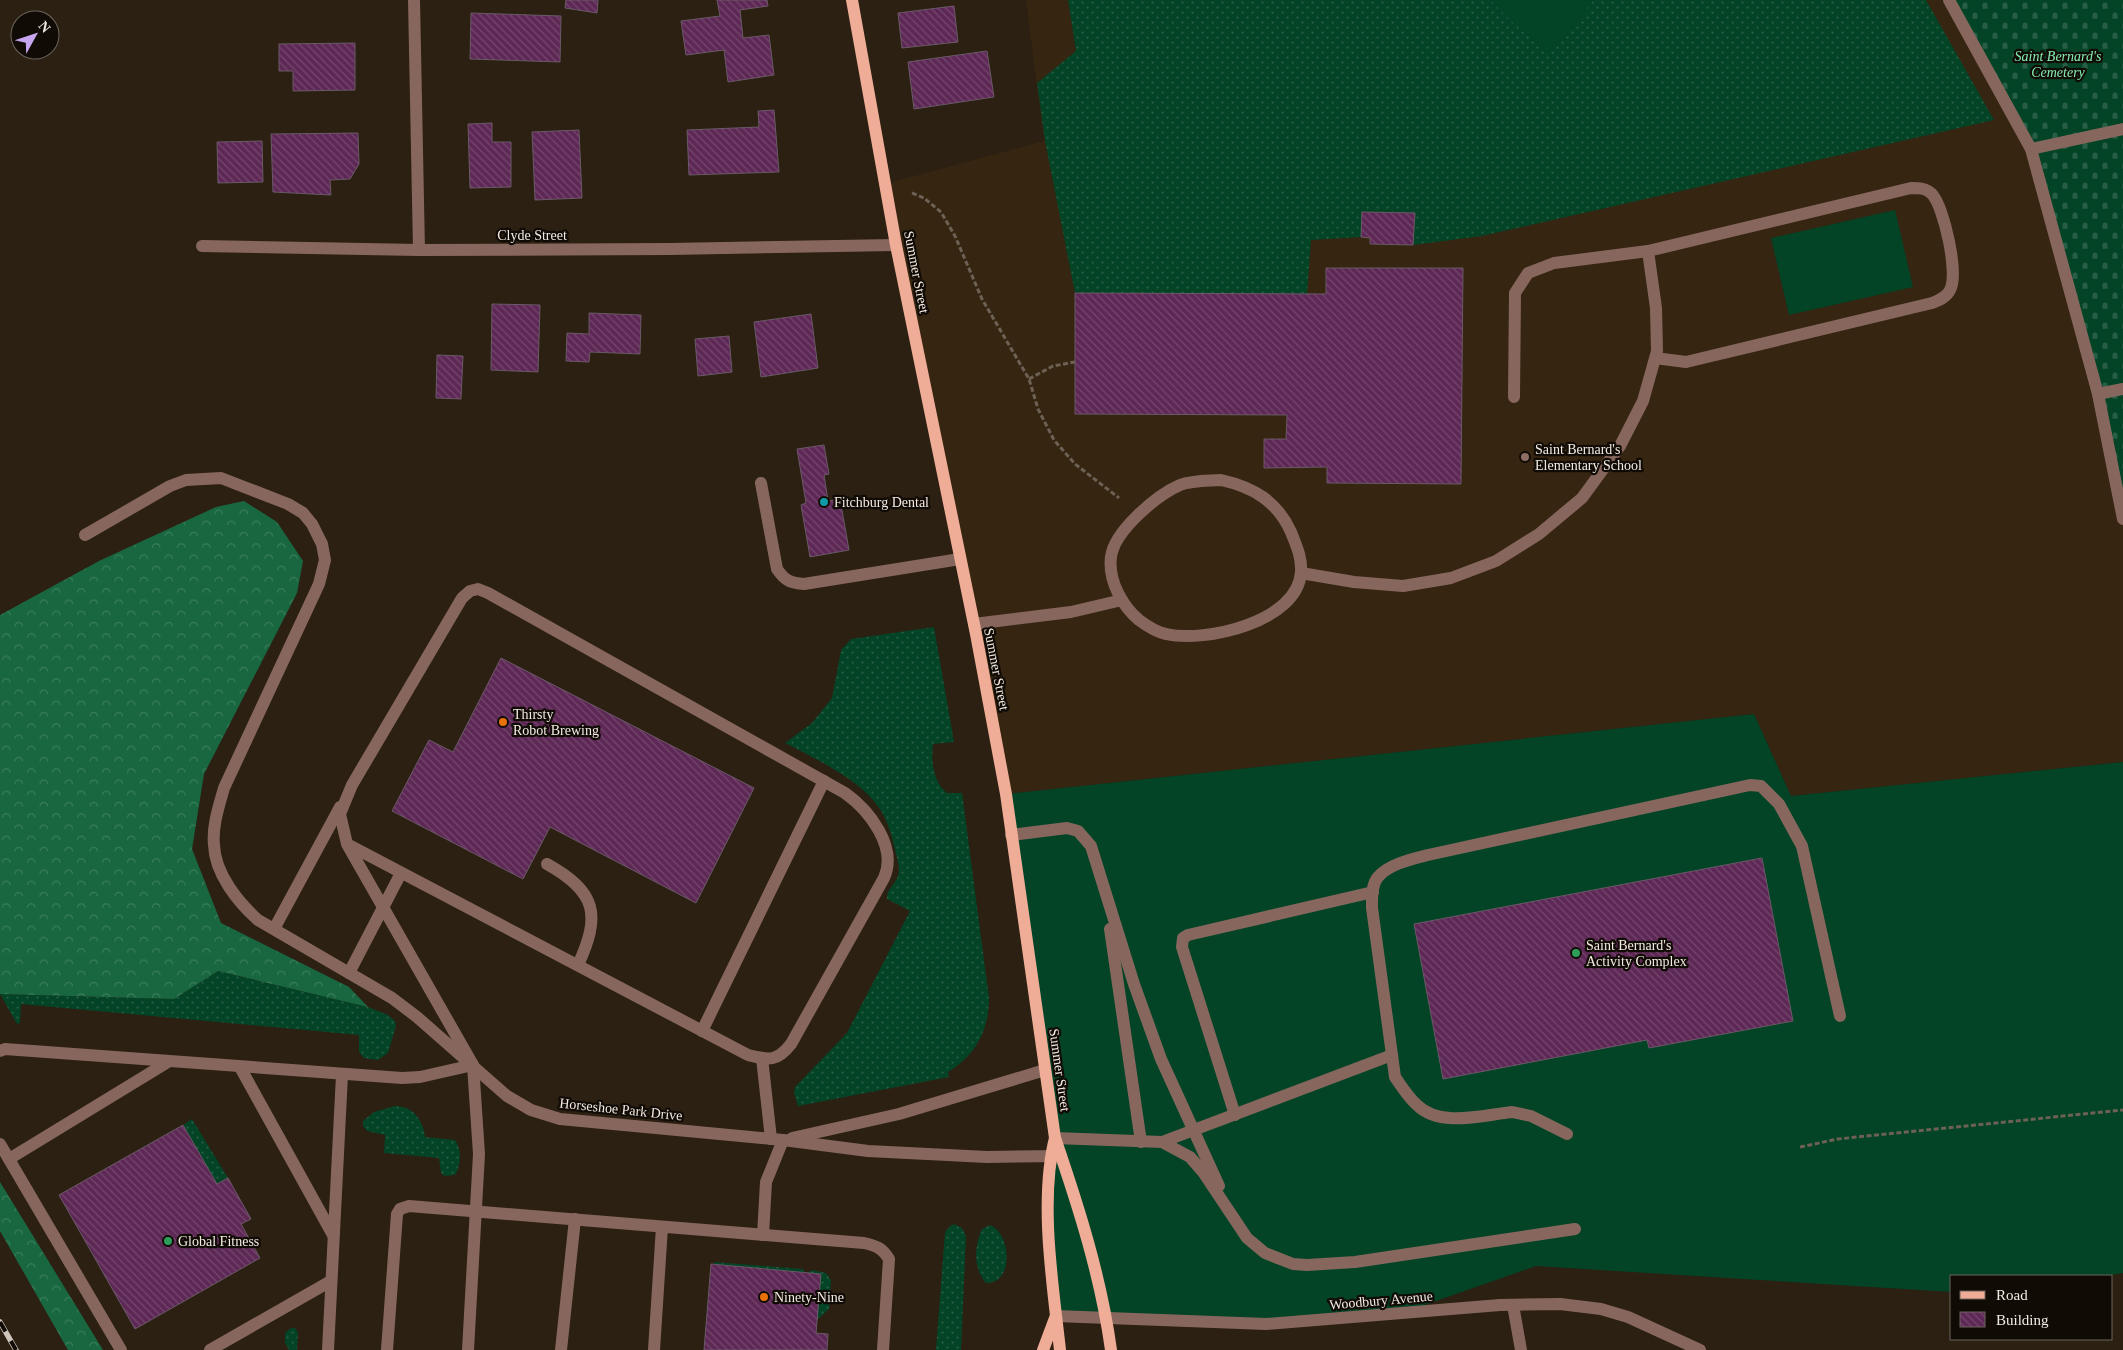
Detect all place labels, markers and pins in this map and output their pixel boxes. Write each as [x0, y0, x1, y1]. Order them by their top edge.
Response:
place label: Saint Bernard's Elementary School [1535, 442, 1642, 473]
marker: Saint Bernard's Elementary School [1519, 451, 1531, 463]
place label: Fitchburg Dental [834, 495, 929, 510]
marker: Fitchburg Dental [818, 496, 830, 508]
place label: Thirsty Robot Brewing [513, 707, 599, 738]
marker: Thirsty Robot Brewing [497, 716, 509, 728]
place label: Saint Bernard's Activity Complex [1586, 938, 1687, 969]
marker: Saint Bernard's Activity Complex [1570, 947, 1582, 959]
place label: Global Fitness [178, 1234, 259, 1249]
marker: Global Fitness [162, 1235, 174, 1247]
place label: Ninety-Nine [774, 1290, 844, 1305]
marker: Ninety-Nine [758, 1291, 770, 1303]

